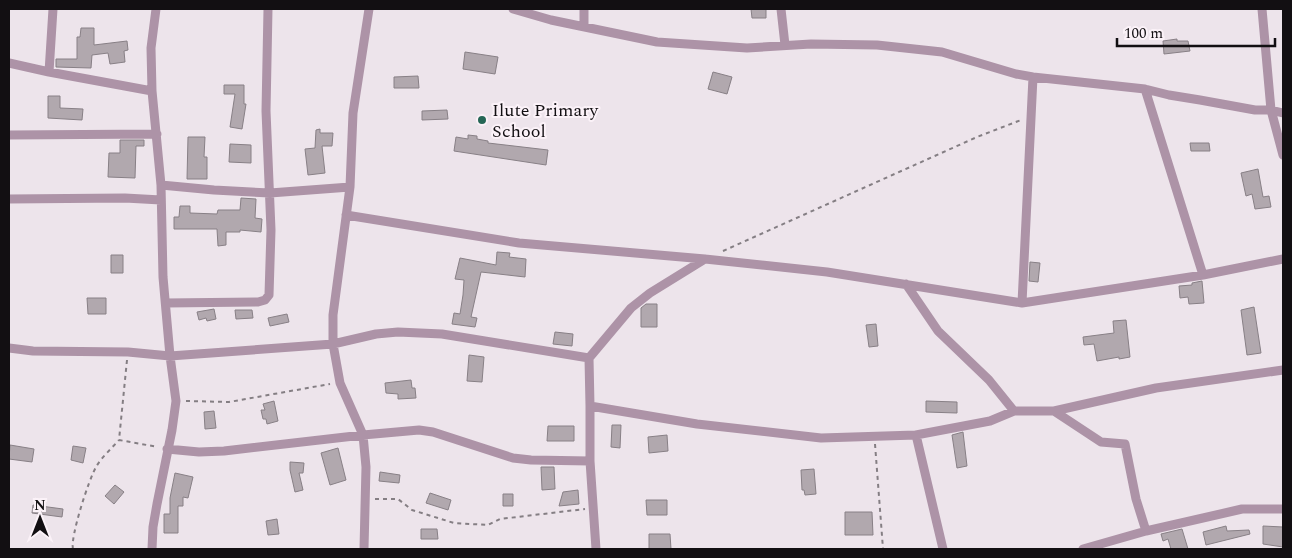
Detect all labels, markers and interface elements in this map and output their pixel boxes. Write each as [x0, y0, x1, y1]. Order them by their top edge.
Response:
scale bar [1117, 15, 1274, 47]
text: 100 m [1124, 22, 1163, 45]
place label: Ilute Primary School [492, 97, 599, 145]
marker: Ilute Primary School [476, 114, 488, 126]
north arrow [15, 493, 65, 543]
text: N [34, 495, 46, 516]

